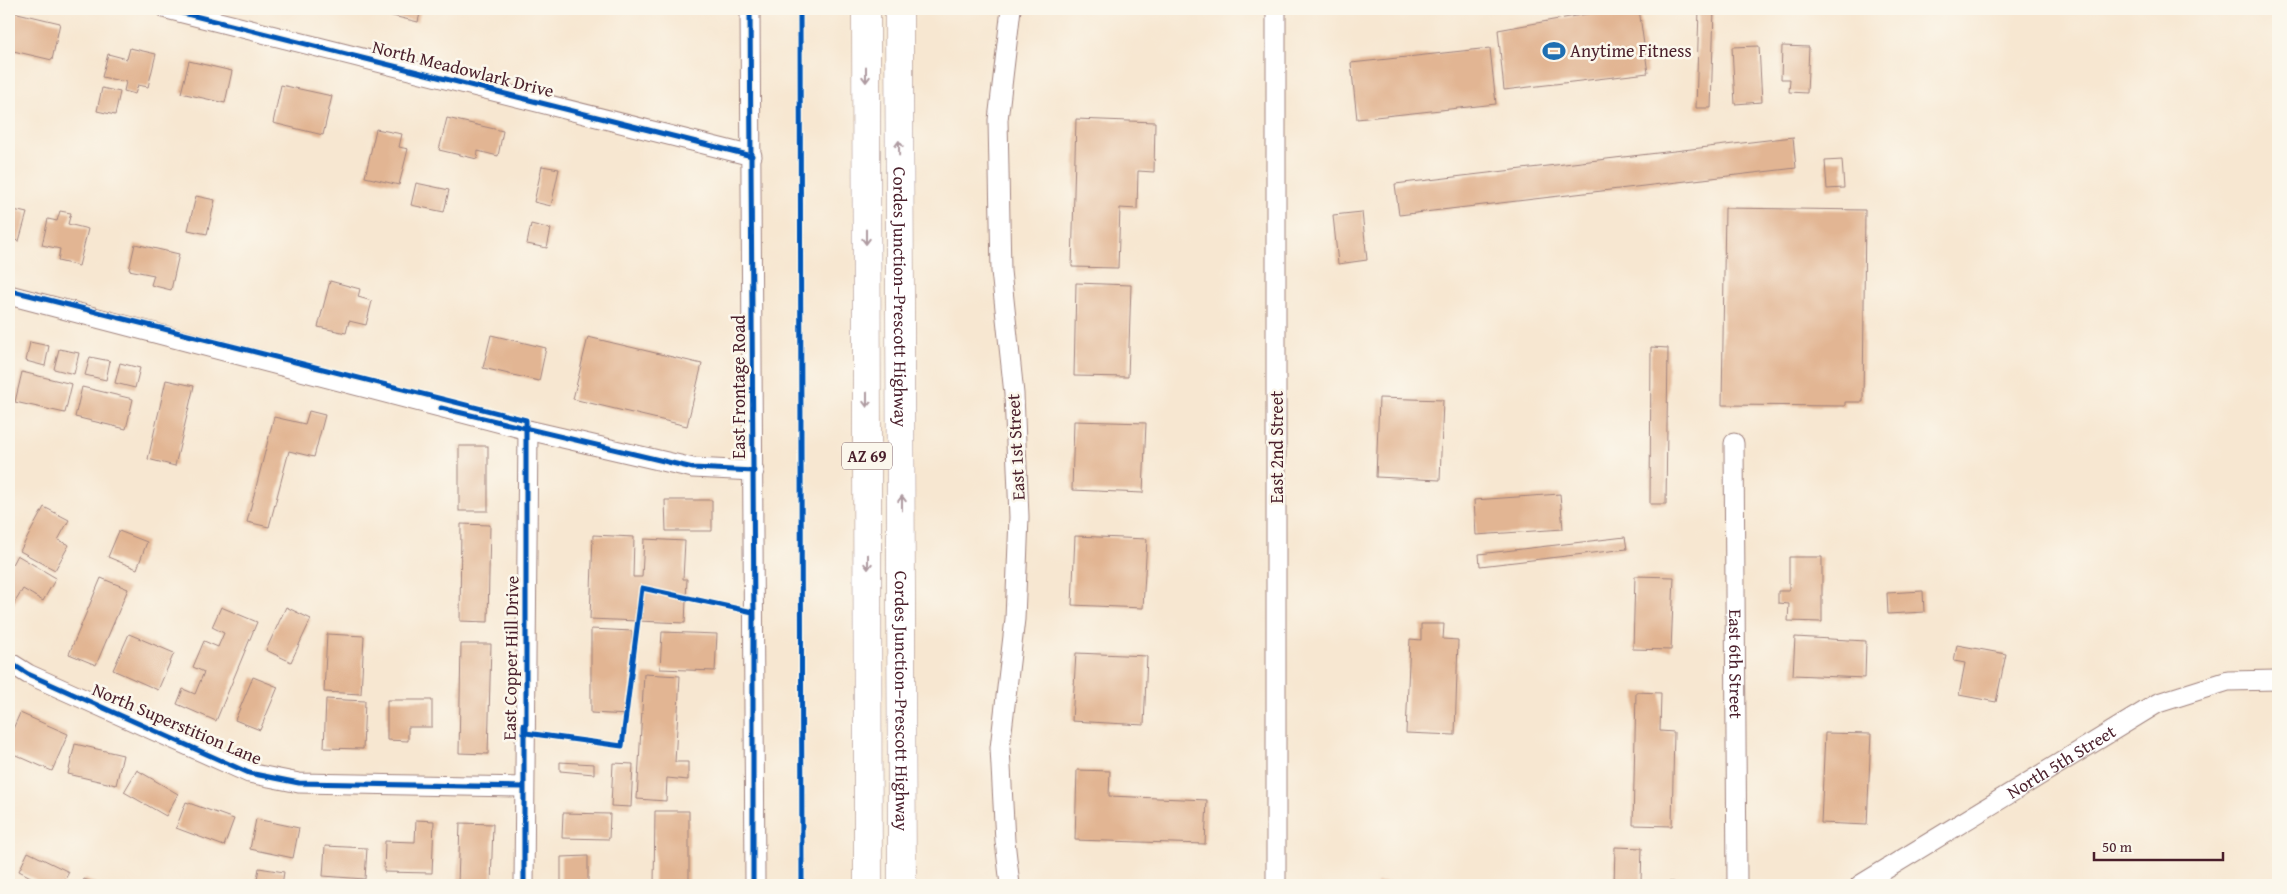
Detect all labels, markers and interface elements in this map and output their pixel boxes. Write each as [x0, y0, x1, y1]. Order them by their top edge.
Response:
street label: North Meadowlark Drive [369, 33, 557, 104]
place label: Anytime Fitness [1570, 37, 1692, 64]
sports icon: Anytime Fitness [1541, 38, 1567, 64]
one-way arrow [861, 66, 871, 83]
one-way arrow [894, 140, 903, 156]
street label: Cordes Junction–Prescott Highway [887, 167, 914, 427]
one-way arrow [861, 229, 871, 245]
street label: East Frontage Road [725, 315, 752, 459]
street label: East 2nd Street [1263, 390, 1290, 503]
one-way arrow [862, 392, 872, 408]
street label: East 1st Street [999, 392, 1032, 501]
road number: AZ 69 [842, 442, 892, 470]
one-way arrow [897, 495, 907, 511]
one-way arrow [863, 554, 873, 570]
street label: Cordes Junction–Prescott Highway [888, 571, 916, 831]
street label: East Copper Hill Drive [496, 575, 525, 741]
street label: East 6th Street [1722, 609, 1750, 720]
street label: North Superstition Lane [88, 676, 266, 772]
street label: North 5th Street [2001, 718, 2121, 805]
scale bar [2094, 829, 2223, 861]
text: 50 m [2102, 836, 2133, 857]

